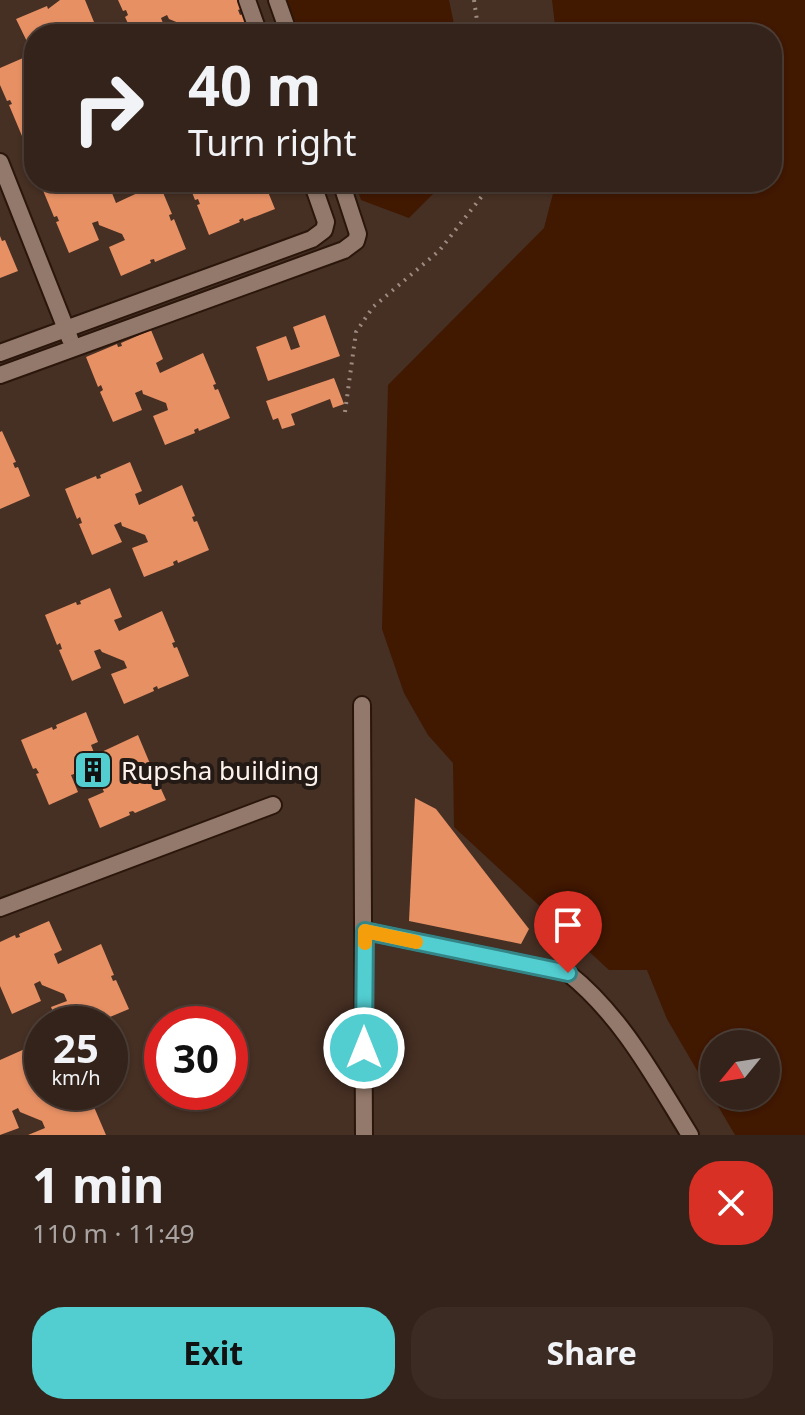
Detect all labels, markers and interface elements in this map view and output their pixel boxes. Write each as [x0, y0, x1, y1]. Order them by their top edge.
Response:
text: 40 m [188, 46, 321, 122]
icon: right [56, 56, 160, 160]
text: Turn right [188, 118, 356, 167]
building icon: Rupsha building [72, 749, 114, 791]
place label: Rupsha building [121, 752, 319, 788]
pin [534, 891, 602, 973]
icon: arrive [546, 903, 590, 947]
speed limit sign: 30 [144, 1006, 248, 1110]
position arrow [322, 1006, 406, 1090]
text: 25 [53, 1020, 99, 1075]
north arrow [700, 1030, 780, 1110]
map controls [700, 1030, 780, 1110]
text: km/h [51, 1064, 101, 1091]
text: 1 min [32, 1152, 164, 1217]
button: close [689, 1161, 773, 1245]
text: 110 m · 11:49 [32, 1215, 195, 1251]
button: Exit [32, 1307, 395, 1399]
button: Share [411, 1307, 773, 1399]

